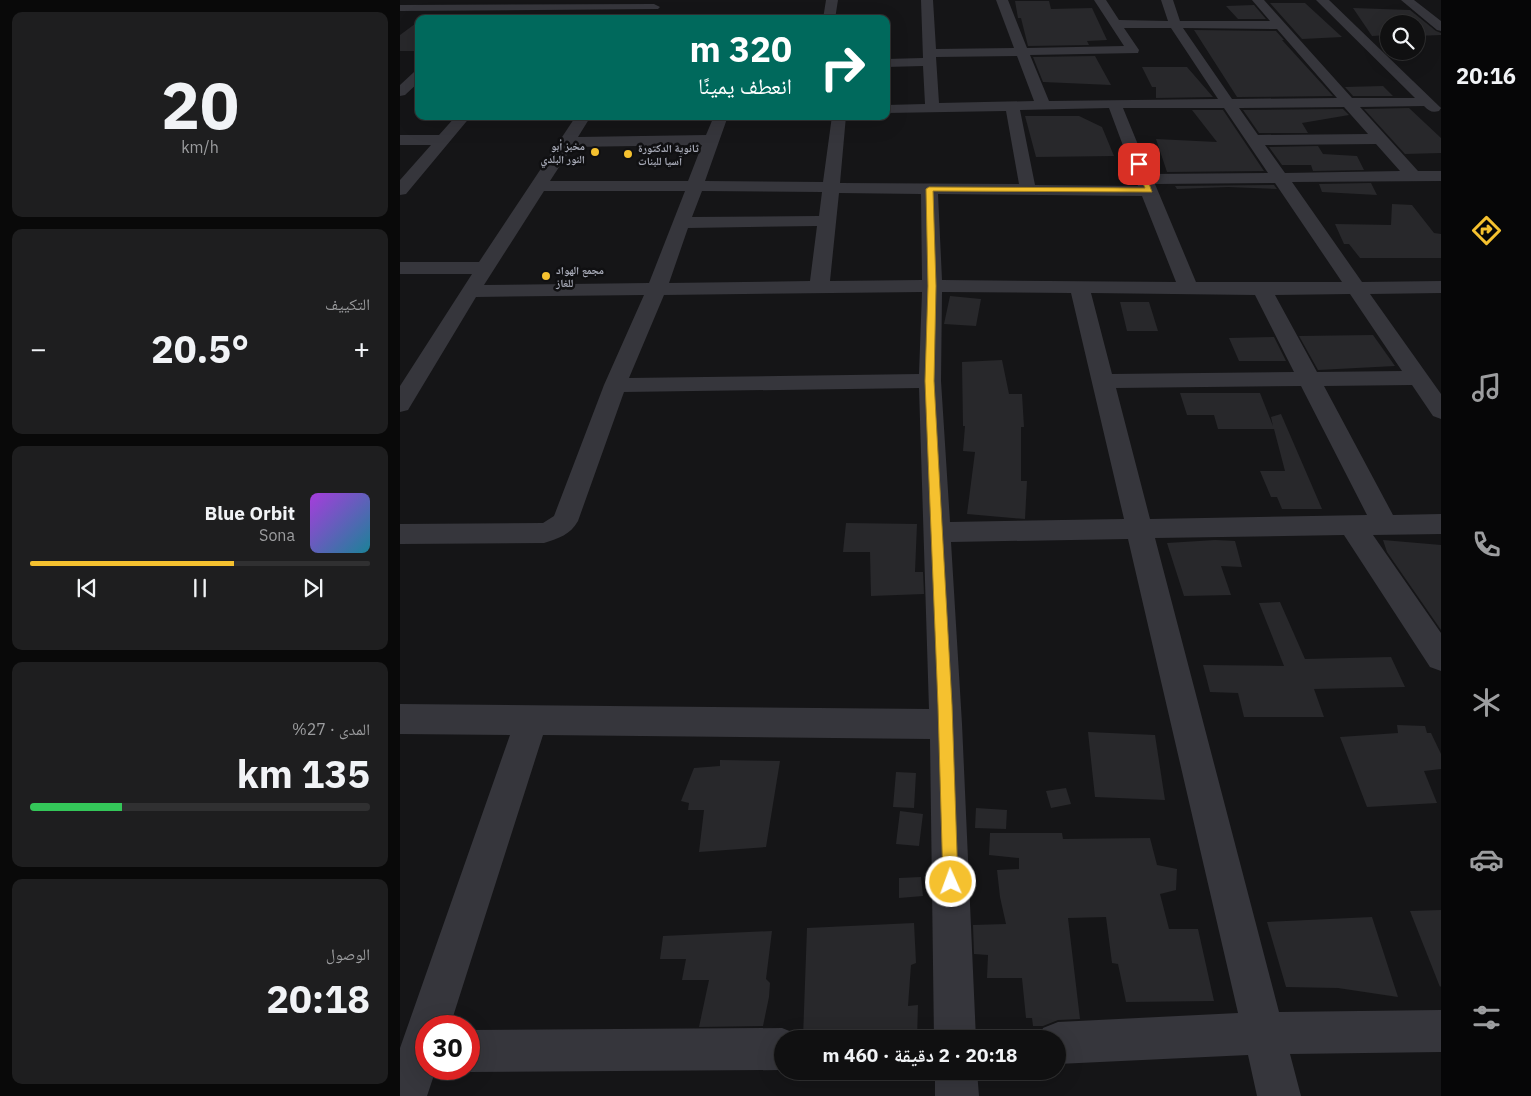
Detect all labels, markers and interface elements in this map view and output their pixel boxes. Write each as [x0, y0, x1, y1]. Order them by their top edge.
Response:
map controls [1380, 15, 1425, 60]
button: search [1380, 15, 1425, 60]
text: 320 m [689, 26, 792, 72]
icon: right [810, 35, 875, 100]
text: 20:16 [1456, 61, 1516, 90]
text: 20 [161, 62, 239, 147]
text: انعطف يمينًا [698, 71, 792, 100]
text: km/h [181, 137, 219, 157]
place label: مخبز أبو النور البلدي [540, 139, 585, 168]
place label: ثانوية الدكتورة آسيا للبنات [638, 141, 699, 168]
pin [1118, 143, 1160, 185]
marker: مخبز أبو النور البلدي [589, 146, 601, 158]
marker: ثانوية الدكتورة آسيا للبنات [622, 148, 634, 160]
icon: arrive [1125, 150, 1153, 178]
icon: directions [1469, 213, 1504, 248]
place label: مجمع الهواد للغاز [555, 263, 604, 290]
marker: مجمع الهواد للغاز [540, 270, 552, 282]
text: التكييف [325, 294, 370, 314]
text: 20.5° [151, 324, 249, 373]
text: − [30, 330, 47, 367]
text: + [353, 330, 370, 367]
icon: music [1469, 370, 1504, 405]
text: Blue Orbit [205, 501, 295, 525]
text: Sona [259, 525, 295, 545]
icon: phone [1469, 527, 1504, 562]
icon: previous [73, 574, 101, 602]
icon: pause [186, 574, 214, 602]
icon: next [299, 574, 327, 602]
icon: climate [1469, 685, 1504, 720]
text: المدى · 27% [292, 719, 370, 739]
text: 135 km [237, 749, 370, 798]
icon: car [1469, 842, 1504, 877]
position arrow [924, 855, 976, 907]
text: الوصول [326, 944, 370, 964]
text: 20:18 [266, 974, 370, 1023]
icon: filters [1469, 1000, 1504, 1035]
speed limit sign: 30 [415, 1015, 480, 1080]
text: 20:18 · 2 دقيقة · 460 m [823, 1043, 1017, 1067]

